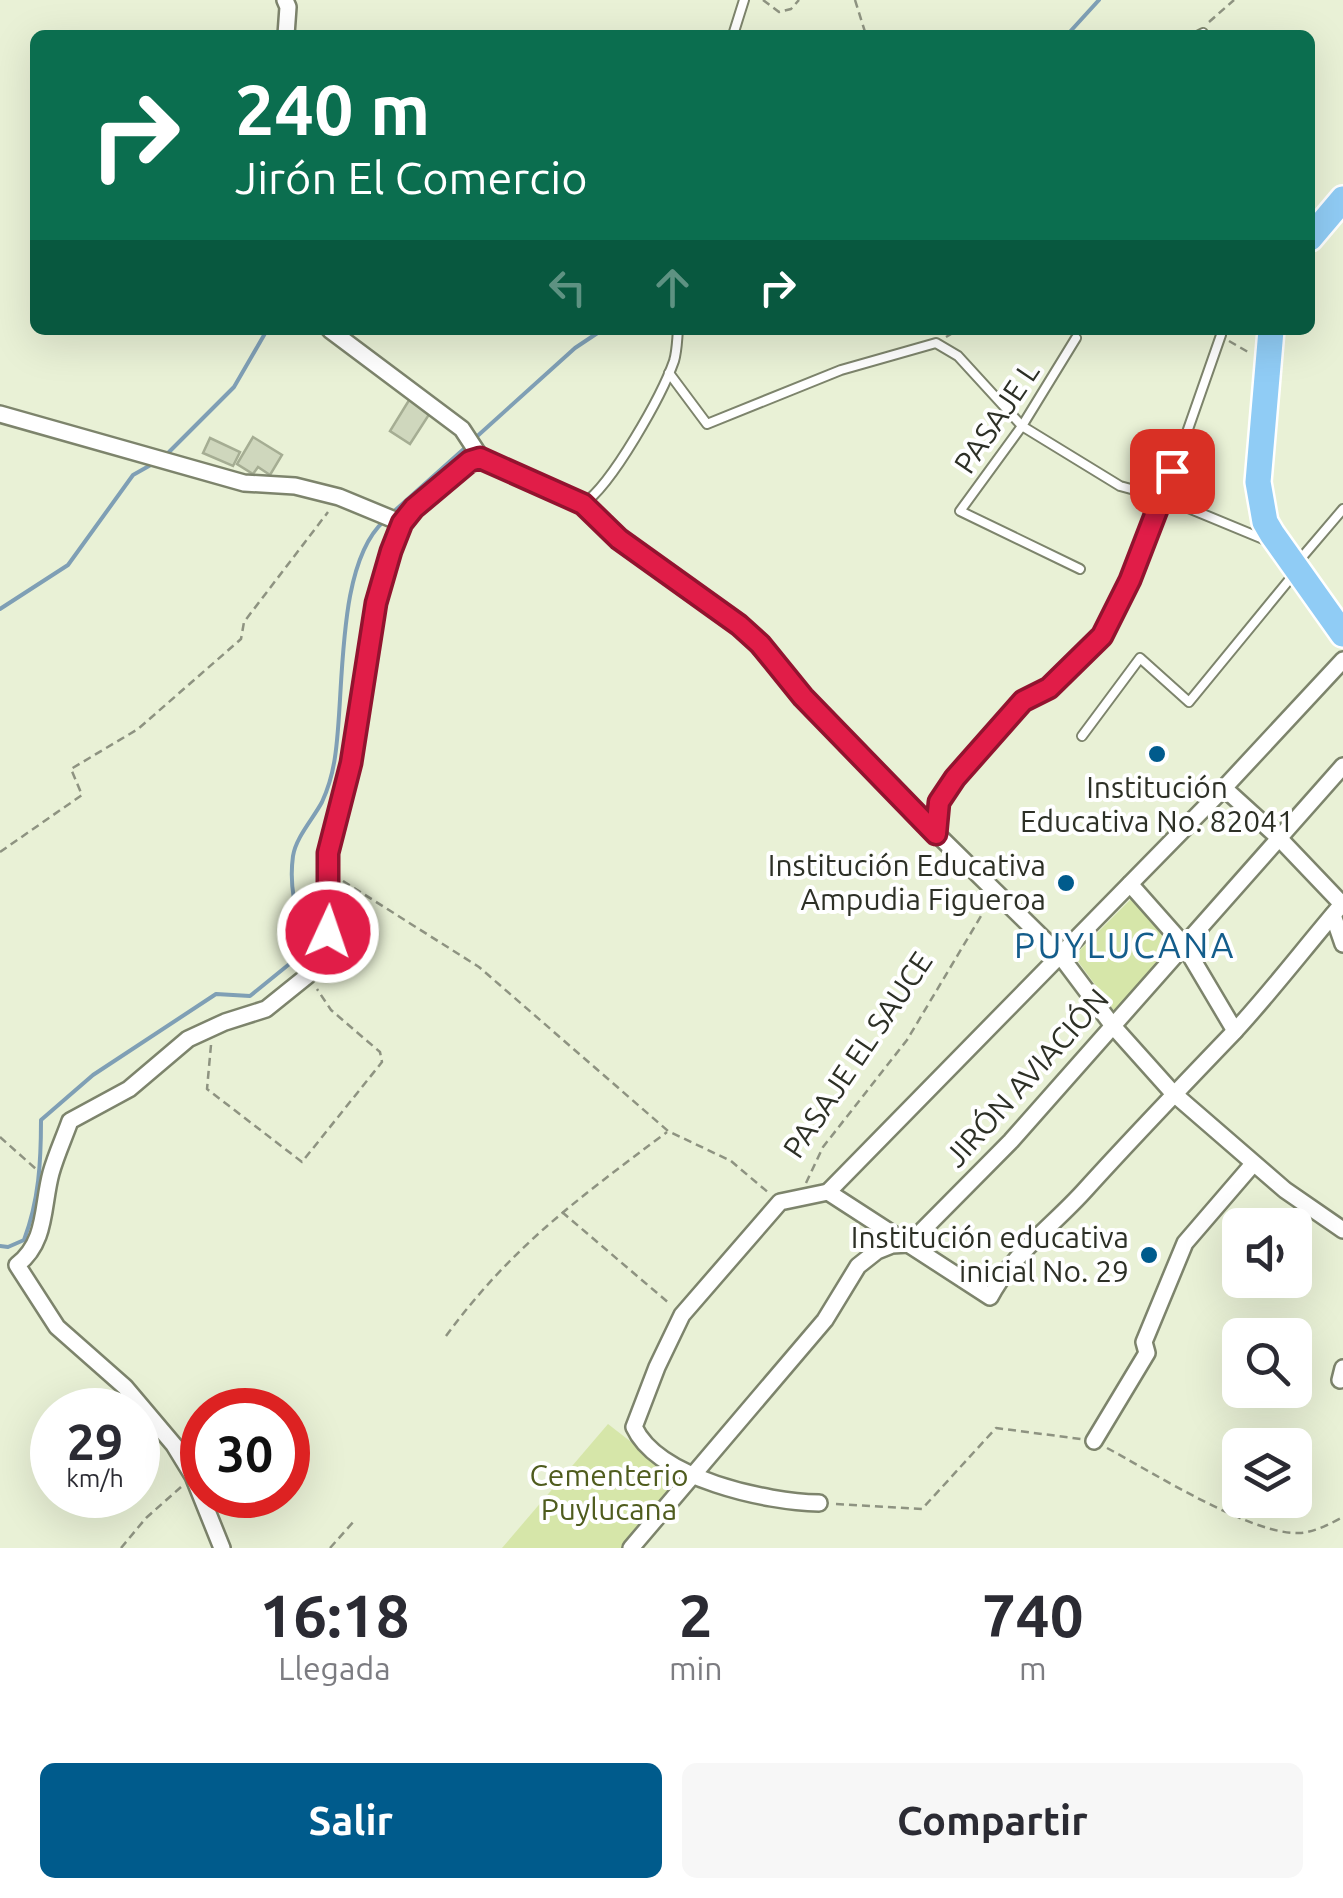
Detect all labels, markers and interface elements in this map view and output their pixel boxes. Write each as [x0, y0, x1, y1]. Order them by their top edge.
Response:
icon: right [70, 70, 200, 200]
text: 240 m [235, 70, 430, 148]
text: Jirón El Comercio [235, 152, 588, 203]
icon: left [540, 260, 595, 315]
icon: ahead [645, 260, 700, 315]
icon: right [750, 260, 805, 315]
street label: PASAJE L [947, 356, 1046, 479]
pin [1130, 429, 1215, 514]
icon: arrive [1145, 444, 1200, 499]
marker: Institución Educativa No. 82041 [1146, 743, 1168, 765]
place label: Institución Educativa No. 82041 [1020, 770, 1294, 838]
place label: Institución Educativa Ampudia Figueroa [768, 848, 1046, 916]
marker: Institución Educativa Ampudia Figueroa [1055, 872, 1077, 894]
position arrow [276, 880, 380, 984]
district label: PUYLUCANA [1014, 925, 1236, 965]
street label: PASAJE EL SAUCE [776, 945, 939, 1164]
street label: JIRÓN AVIACIÓN [938, 981, 1115, 1173]
map controls [1222, 1208, 1312, 1518]
button: sound [1222, 1208, 1312, 1298]
place label: Institución educativa inicial No. 29 [851, 1220, 1129, 1288]
marker: Institución educativa inicial No. 29 [1138, 1244, 1160, 1266]
button: search [1222, 1318, 1312, 1408]
speed limit sign: 30 [180, 1388, 310, 1518]
text: 29 [67, 1413, 123, 1469]
button: layers [1222, 1428, 1312, 1518]
park label: Cementerio Puylucana [530, 1458, 689, 1526]
text: km/h [66, 1464, 124, 1492]
text: 16:18 [259, 1581, 410, 1648]
text: 2 [679, 1581, 713, 1648]
text: 740 [982, 1581, 1084, 1648]
text: Llegada [278, 1650, 391, 1686]
text: min [669, 1650, 723, 1686]
text: m [1019, 1650, 1047, 1686]
button: Salir [40, 1763, 662, 1878]
button: Compartir [682, 1763, 1303, 1878]

